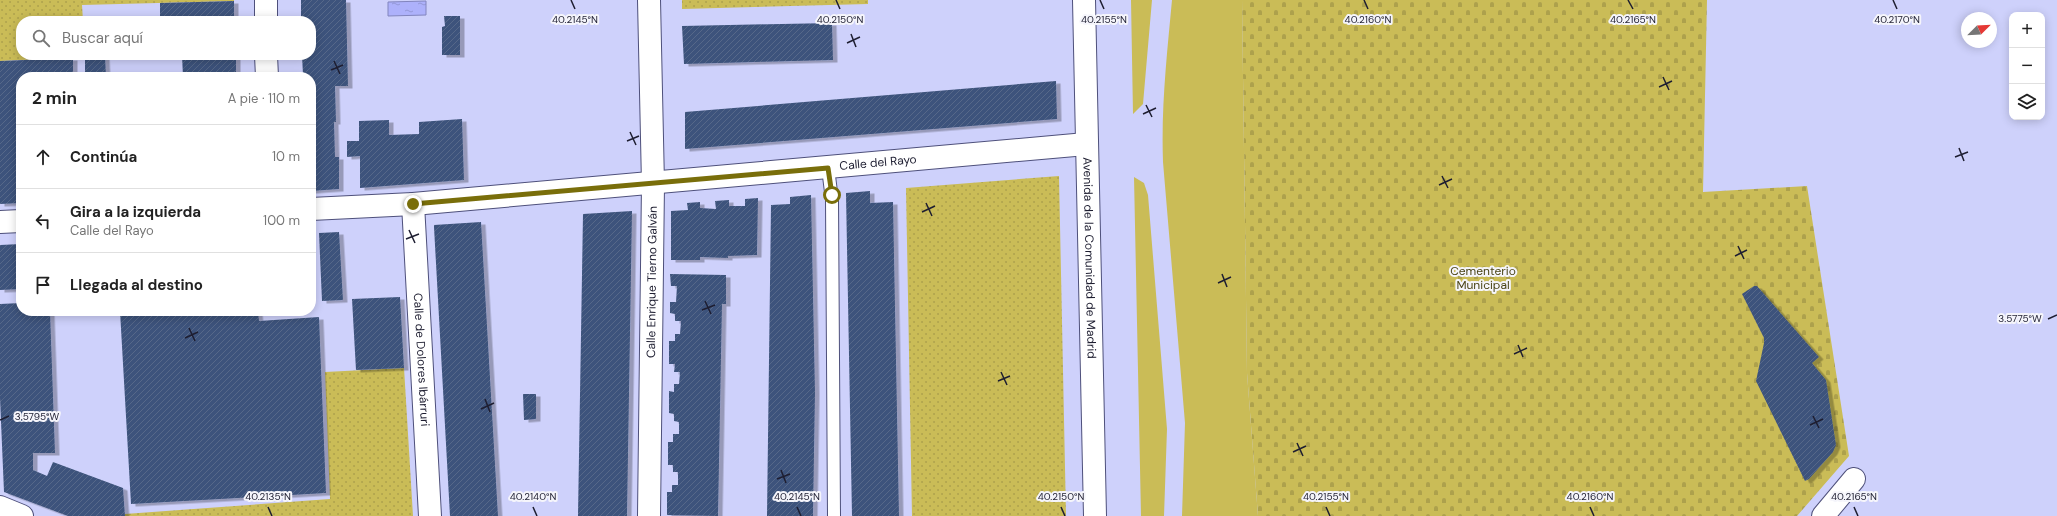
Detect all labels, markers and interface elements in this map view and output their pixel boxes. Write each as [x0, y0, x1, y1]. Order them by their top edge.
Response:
north arrow [1961, 12, 1997, 48]
map controls [2009, 12, 2045, 120]
button: + [2009, 12, 2045, 48]
text: 40.2145°N [552, 13, 598, 26]
text: 40.2150°N [817, 13, 863, 26]
text: 40.2155°N [1081, 13, 1127, 26]
text: 40.2160°N [1345, 13, 1391, 26]
text: 40.2165°N [1610, 13, 1656, 26]
text: 40.2170°N [1874, 13, 1920, 26]
search box [16, 16, 316, 60]
icon: search [30, 27, 52, 49]
text: Buscar aquí [62, 28, 143, 48]
button: − [2009, 48, 2045, 84]
button: layers [2009, 84, 2045, 120]
text: 2 min [32, 87, 77, 109]
text: A pie · 110 m [228, 90, 300, 107]
icon: ahead [32, 146, 54, 168]
text: Continúa [70, 147, 137, 167]
text: 10 m [272, 148, 300, 165]
street label: Calle del Rayo [839, 151, 917, 174]
street label: Avenida de la Comunidad de Madrid [1079, 157, 1100, 359]
route start [823, 186, 841, 204]
route end [404, 195, 422, 213]
text: Gira a la izquierda [70, 202, 201, 222]
street label: Calle Enrique Tierno Galván [643, 206, 661, 358]
icon: left [32, 210, 54, 232]
text: 100 m [263, 212, 300, 229]
text: Calle del Rayo [70, 222, 154, 239]
park label: Cementerio Municipal [1450, 263, 1516, 293]
icon: arrive [32, 274, 54, 296]
text: Llegada al destino [70, 275, 203, 295]
street label: Calle de Dolores Ibárruri [410, 293, 433, 427]
text: 3.5775°W [1998, 312, 2042, 325]
text: 3.5795°W [15, 410, 60, 423]
text: 40.2135°N [245, 490, 291, 503]
text: 40.2140°N [510, 490, 556, 503]
text: 40.2145°N [774, 490, 820, 503]
text: 40.2150°N [1038, 490, 1084, 503]
text: 40.2155°N [1303, 490, 1349, 503]
text: 40.2160°N [1567, 490, 1613, 503]
text: 40.2165°N [1831, 490, 1877, 503]

